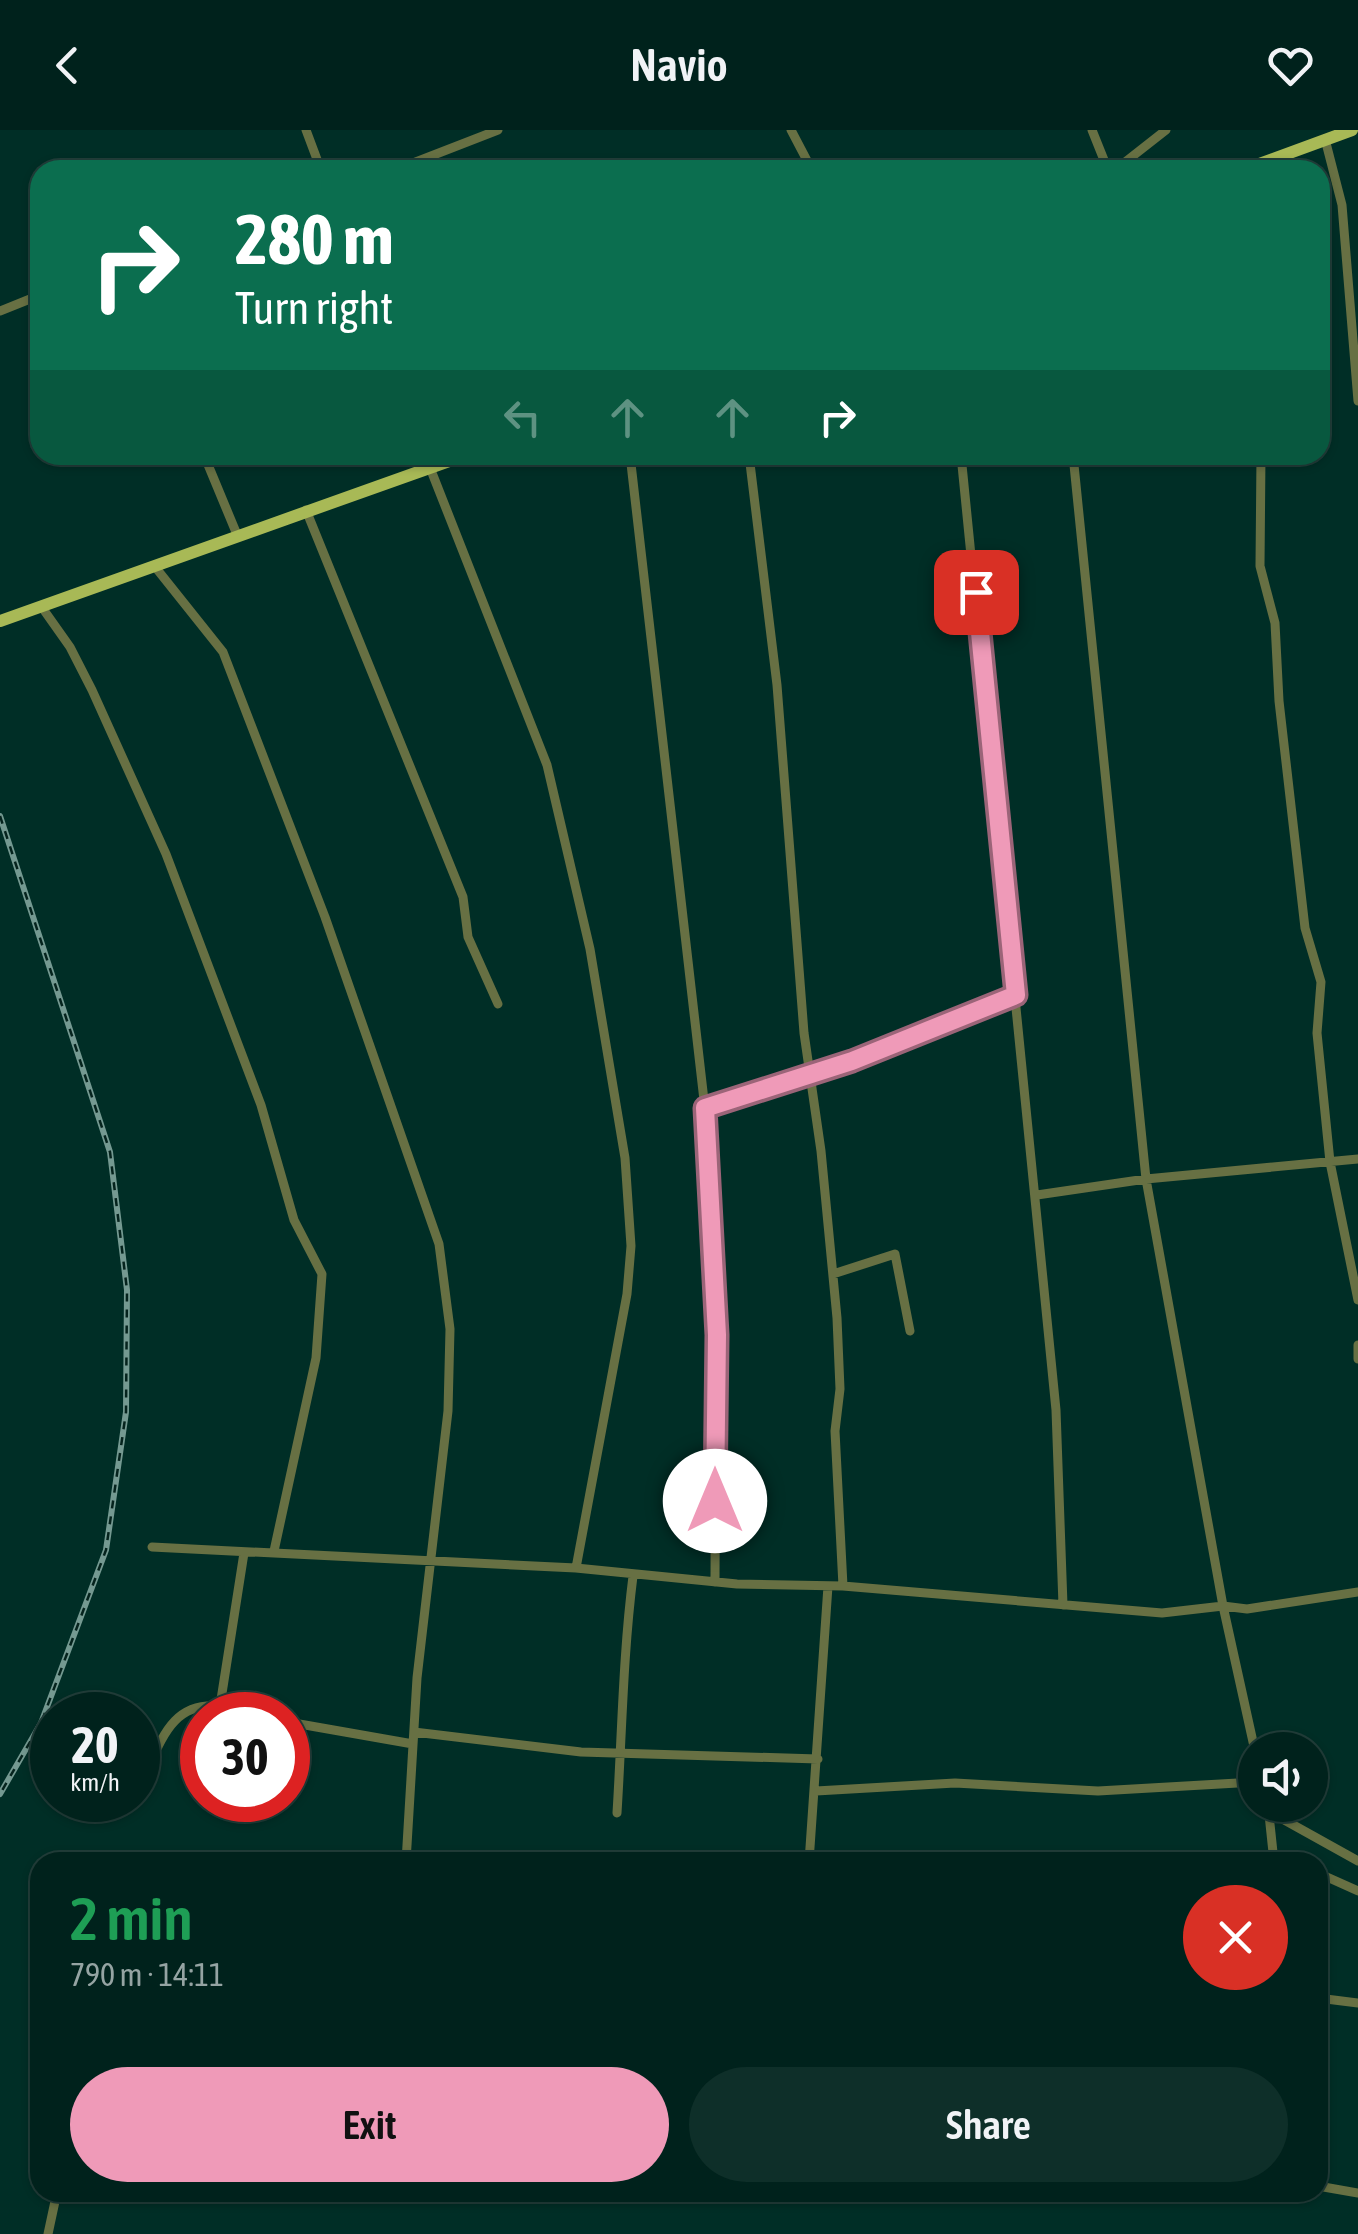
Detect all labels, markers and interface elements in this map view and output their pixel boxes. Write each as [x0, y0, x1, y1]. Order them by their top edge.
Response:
icon: back [40, 38, 95, 93]
icon: heart [1263, 38, 1318, 93]
text: Navio [630, 39, 728, 91]
text: 280 m [235, 199, 394, 279]
icon: right [70, 200, 200, 330]
text: Turn right [235, 282, 393, 334]
icon: left [495, 390, 550, 445]
icon: ahead [600, 390, 655, 445]
icon: ahead [705, 390, 760, 445]
icon: right [810, 390, 865, 445]
pin [934, 550, 1019, 635]
icon: arrive [949, 565, 1004, 620]
position arrow [663, 1449, 767, 1553]
speed limit sign: 30 [180, 1692, 310, 1822]
text: 20 [71, 1716, 118, 1774]
map controls [1238, 1732, 1328, 1822]
button: sound [1238, 1732, 1328, 1822]
text: km/h [70, 1768, 120, 1796]
text: 2 min [70, 1884, 193, 1953]
button: close [1183, 1885, 1288, 1990]
text: 790 m · 14:11 [70, 1956, 224, 1993]
button: Exit [70, 2067, 669, 2182]
button: Share [689, 2067, 1288, 2182]

